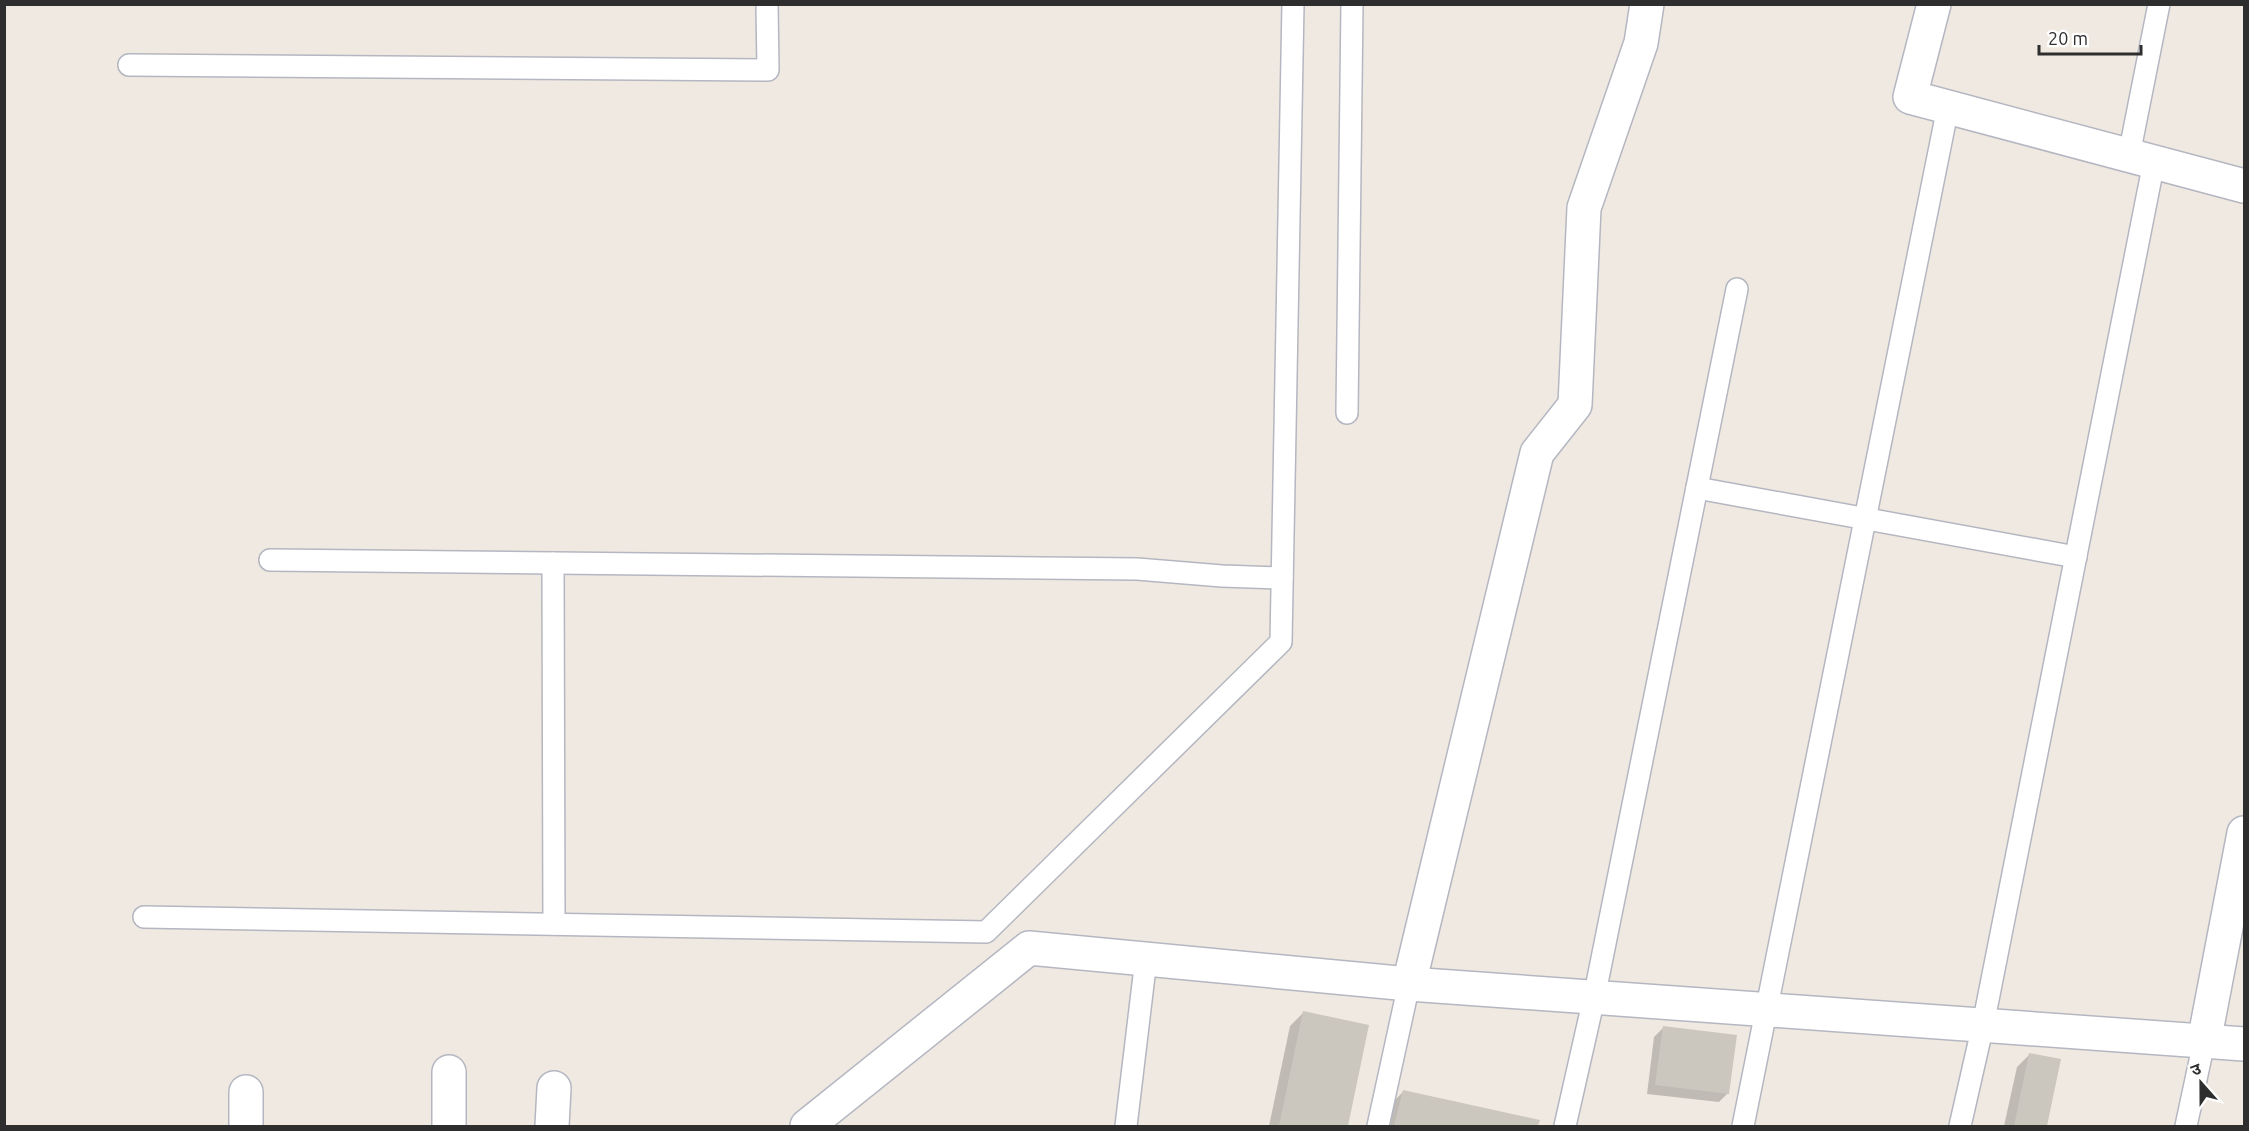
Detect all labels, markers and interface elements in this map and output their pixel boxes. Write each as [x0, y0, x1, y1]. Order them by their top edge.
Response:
scale bar [2039, 18, 2141, 56]
text: 20 m [2048, 28, 2088, 48]
north arrow [2171, 1053, 2231, 1113]
text: उ [2188, 1059, 2204, 1079]

